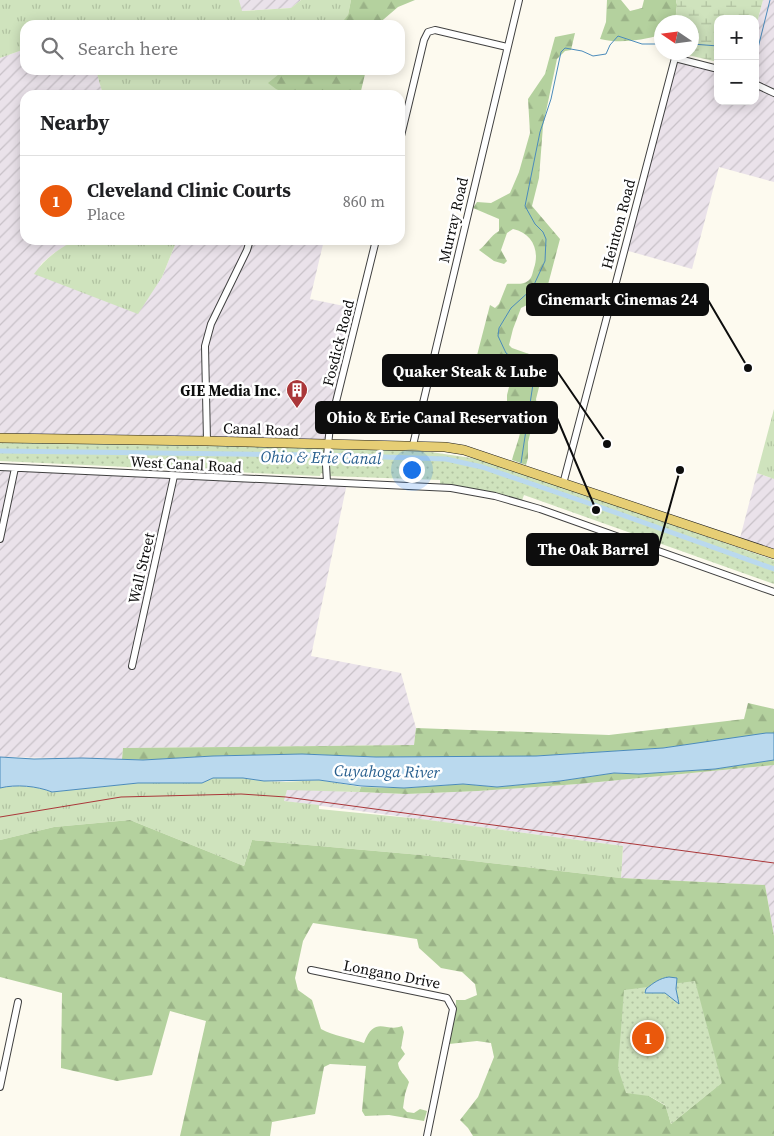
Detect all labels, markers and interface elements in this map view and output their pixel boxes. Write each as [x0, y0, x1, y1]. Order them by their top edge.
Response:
north arrow [654, 15, 699, 60]
map controls [714, 15, 759, 105]
button: + [714, 15, 759, 60]
search box [20, 20, 405, 75]
icon: search [38, 34, 66, 62]
text: Search here [78, 35, 178, 61]
button: − [714, 60, 759, 105]
text: Nearby [40, 108, 110, 137]
street label: Murray Road [433, 175, 473, 265]
street label: Heinton Road [596, 176, 640, 271]
text: Cleveland Clinic Courts [87, 177, 291, 203]
text: 1 [52, 190, 60, 212]
text: 860 m [343, 190, 385, 212]
text: Place [87, 203, 125, 225]
callout: Cinemark Cinemas 24 [527, 284, 708, 315]
text: Cinemark Cinemas 24 [538, 288, 698, 310]
street label: Fosdick Road [317, 297, 359, 389]
callout: Quaker Steak & Lube [383, 355, 557, 386]
text: Quaker Steak & Lube [393, 360, 547, 382]
building icon: GIE Media Inc. [285, 378, 309, 409]
place label: GIE Media Inc. [180, 380, 281, 401]
callout: Ohio & Erie Canal Reservation [316, 402, 557, 433]
text: Ohio & Erie Canal Reservation [326, 406, 548, 428]
street label: Canal Road [223, 417, 300, 441]
water label: Ohio & Erie Canal [260, 445, 382, 469]
street label: West Canal Road [130, 451, 243, 477]
your location [399, 457, 425, 483]
street label: Wall Street [123, 530, 159, 606]
callout: The Oak Barrel [527, 534, 658, 565]
text: The Oak Barrel [537, 538, 649, 560]
water label: Cuyahoga River [334, 759, 441, 783]
street label: Longano Drive [342, 954, 443, 994]
pin: 1 [632, 1019, 664, 1057]

